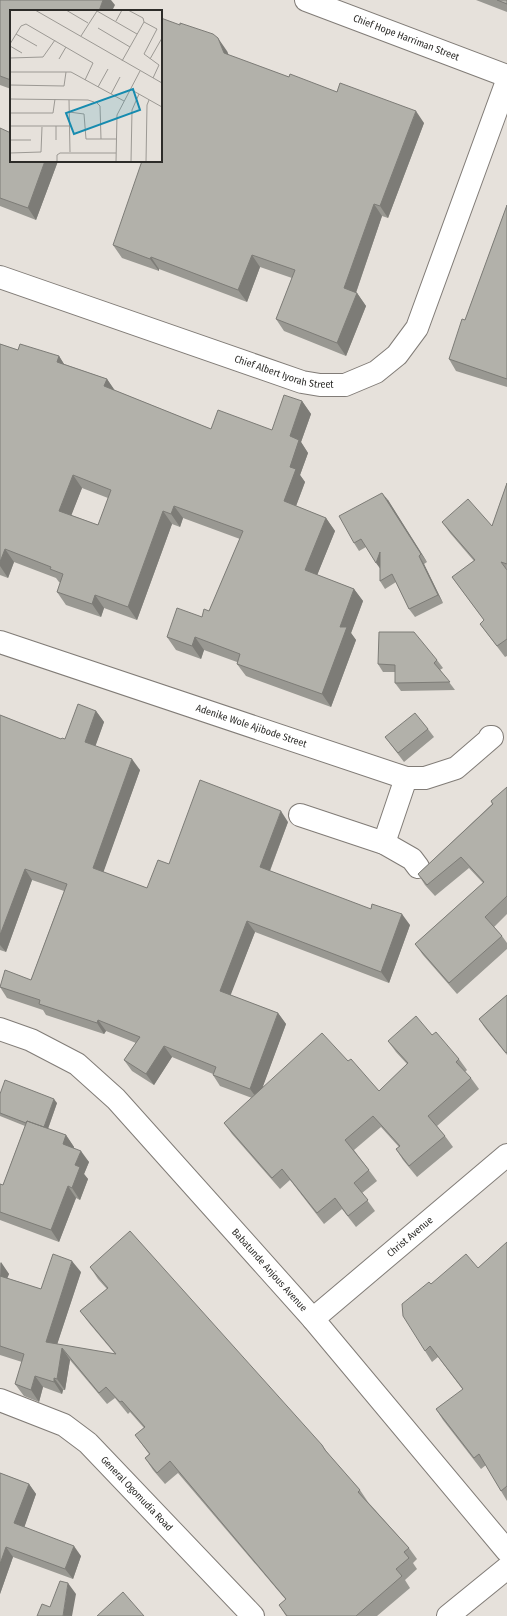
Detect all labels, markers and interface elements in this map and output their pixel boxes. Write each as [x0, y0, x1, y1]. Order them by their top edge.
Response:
inset map [10, 10, 162, 162]
street label: Chief Hope Harriman Street [351, 12, 462, 64]
street label: Chief Albert Iyorah Street [233, 353, 334, 391]
street label: Adenike Wole Ajibode Street [194, 702, 309, 751]
street label: Christ Avenue [385, 1214, 435, 1260]
street label: Babatunde Anjous Avenue [229, 1226, 310, 1314]
street label: General Ogomudia Road [98, 1454, 175, 1534]

